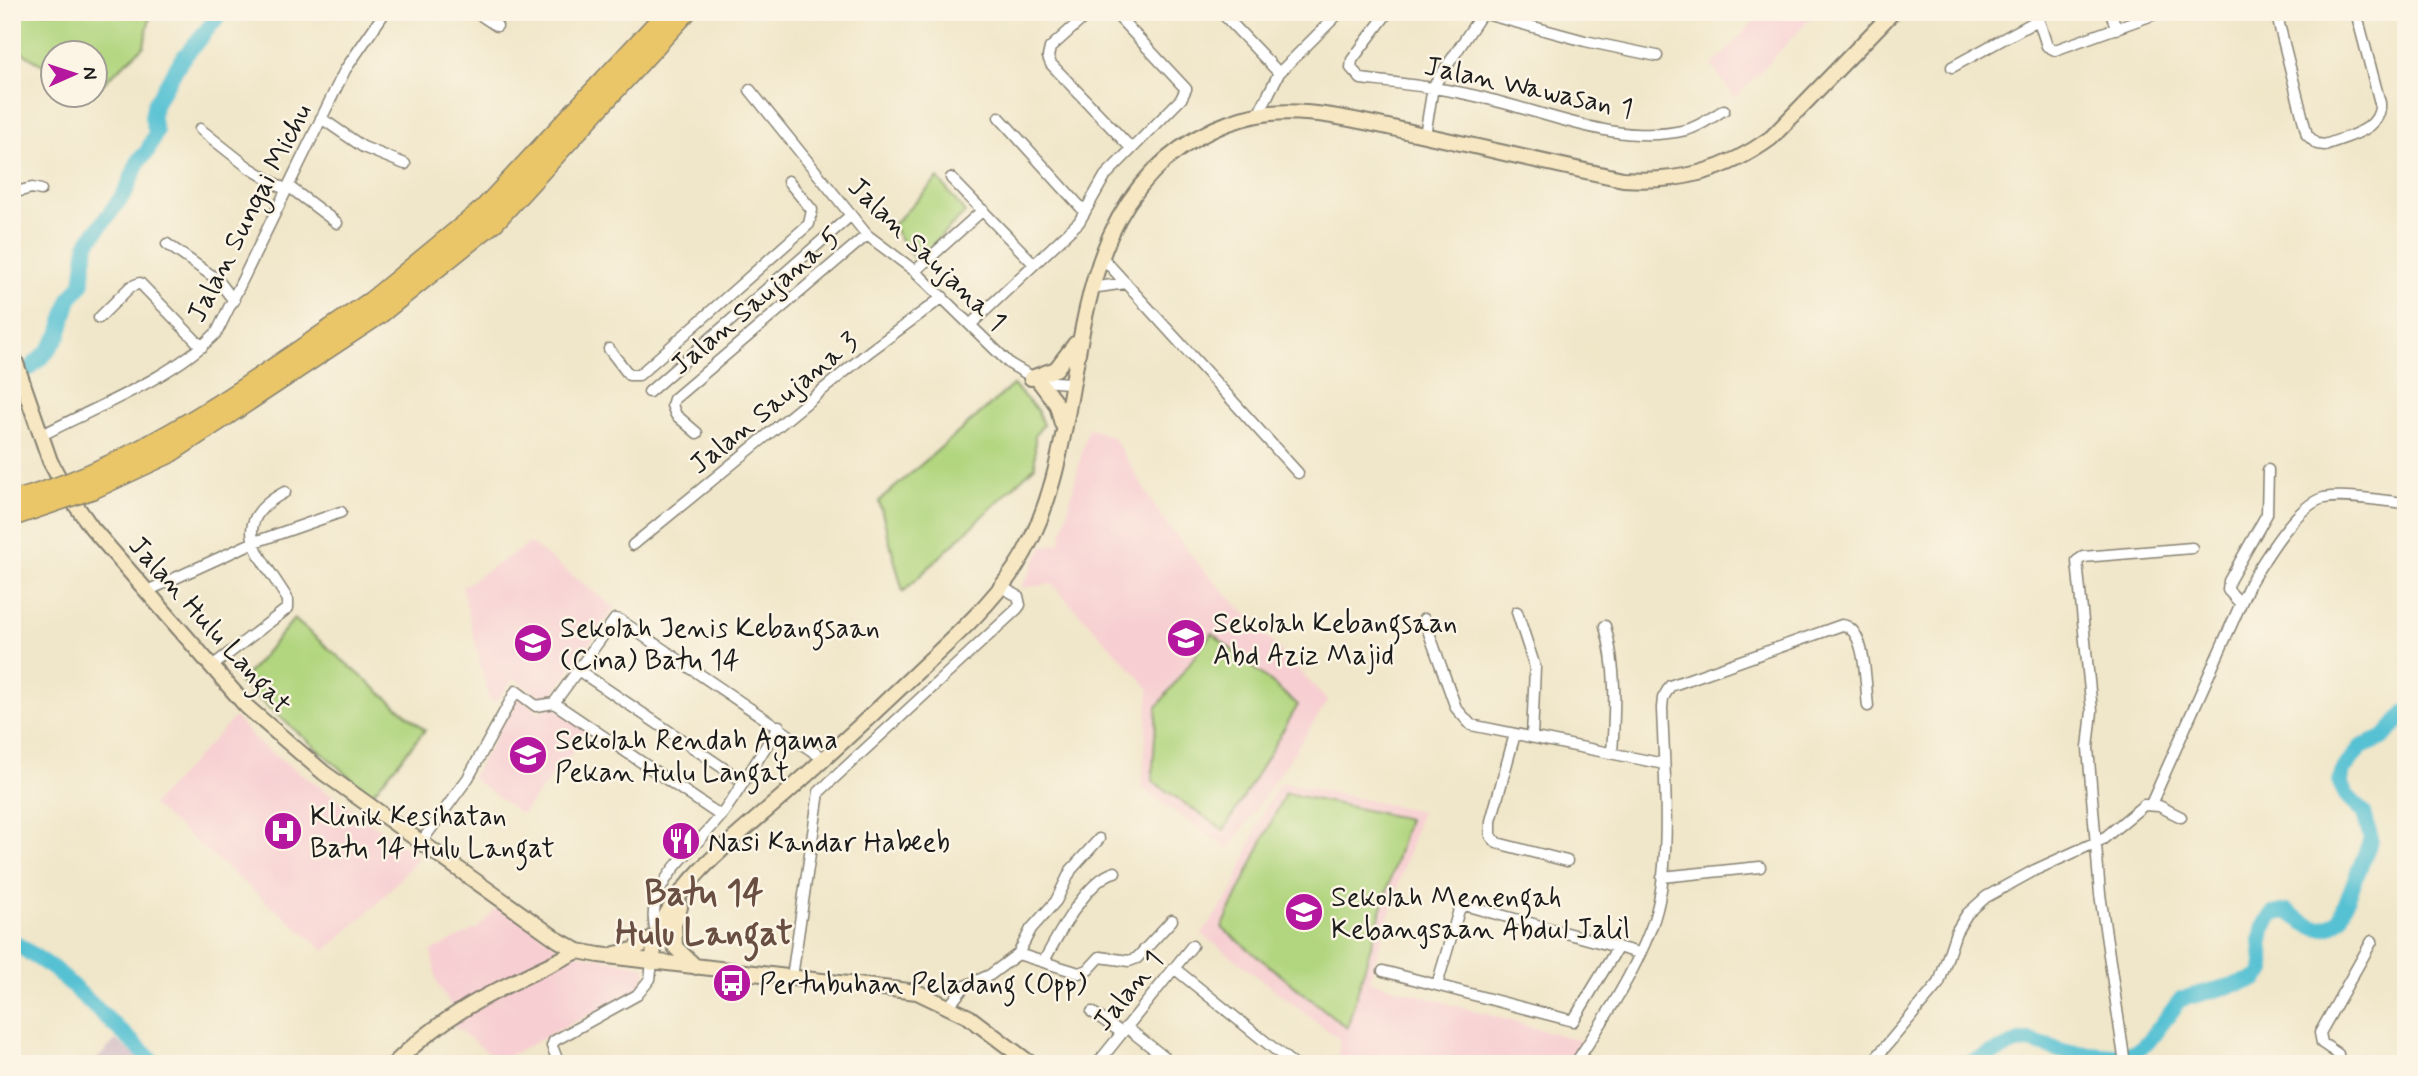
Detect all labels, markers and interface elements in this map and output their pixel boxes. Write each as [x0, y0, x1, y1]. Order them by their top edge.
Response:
north arrow [38, 38, 108, 108]
street label: Jalan Wawasan 1 [1421, 48, 1636, 129]
text: N [77, 66, 102, 80]
street label: Jalan Sungai Michu [179, 97, 323, 330]
street label: Jalan Saujana 1 [839, 169, 1014, 340]
street label: Jalan Saujana 5 [664, 220, 850, 384]
street label: Jalan Saujana 3 [682, 324, 867, 484]
street label: Jalan Hulu Langat [117, 529, 299, 725]
place label: Sekolah Kebangsaan Abd Aziz Majid [1213, 606, 1457, 675]
place label: Sekolah Jenis Kebangsaan (Cina) Batu 14 [560, 611, 880, 680]
school or university icon: Sekolah Kebangsaan Abd Aziz Majid [1165, 617, 1207, 659]
school or university icon: Sekolah Jenis Kebangsaan (Cina) Batu 14 [512, 622, 554, 664]
place label: Sekolah Rendah Agama Pekan Hulu Langat [555, 723, 838, 795]
school or university icon: Sekolah Rendah Agama Pekan Hulu Langat [507, 734, 549, 776]
place label: Klinik Kesihatan Batu 14 Hulu Langat [310, 799, 555, 871]
hospital icon: Klinik Kesihatan Batu 14 Hulu Langat [262, 810, 304, 852]
restaurant icon: Nasi Kandar Habeeb [660, 820, 702, 862]
place label: Nasi Kandar Habeeb [708, 825, 950, 862]
district label: Batu 14 Hulu Langat [615, 871, 793, 962]
place label: Sekolah Menengah Kebangsaan Abdul Jalil [1331, 880, 1630, 949]
school or university icon: Sekolah Menengah Kebangsaan Abdul Jalil [1283, 891, 1325, 933]
street label: Jalan 1 [1085, 944, 1173, 1039]
bus stop icon: Pertubuhan Peladang (Opp) [711, 962, 753, 1004]
place label: Pertubuhan Peladang (Opp) [759, 967, 1087, 1007]

